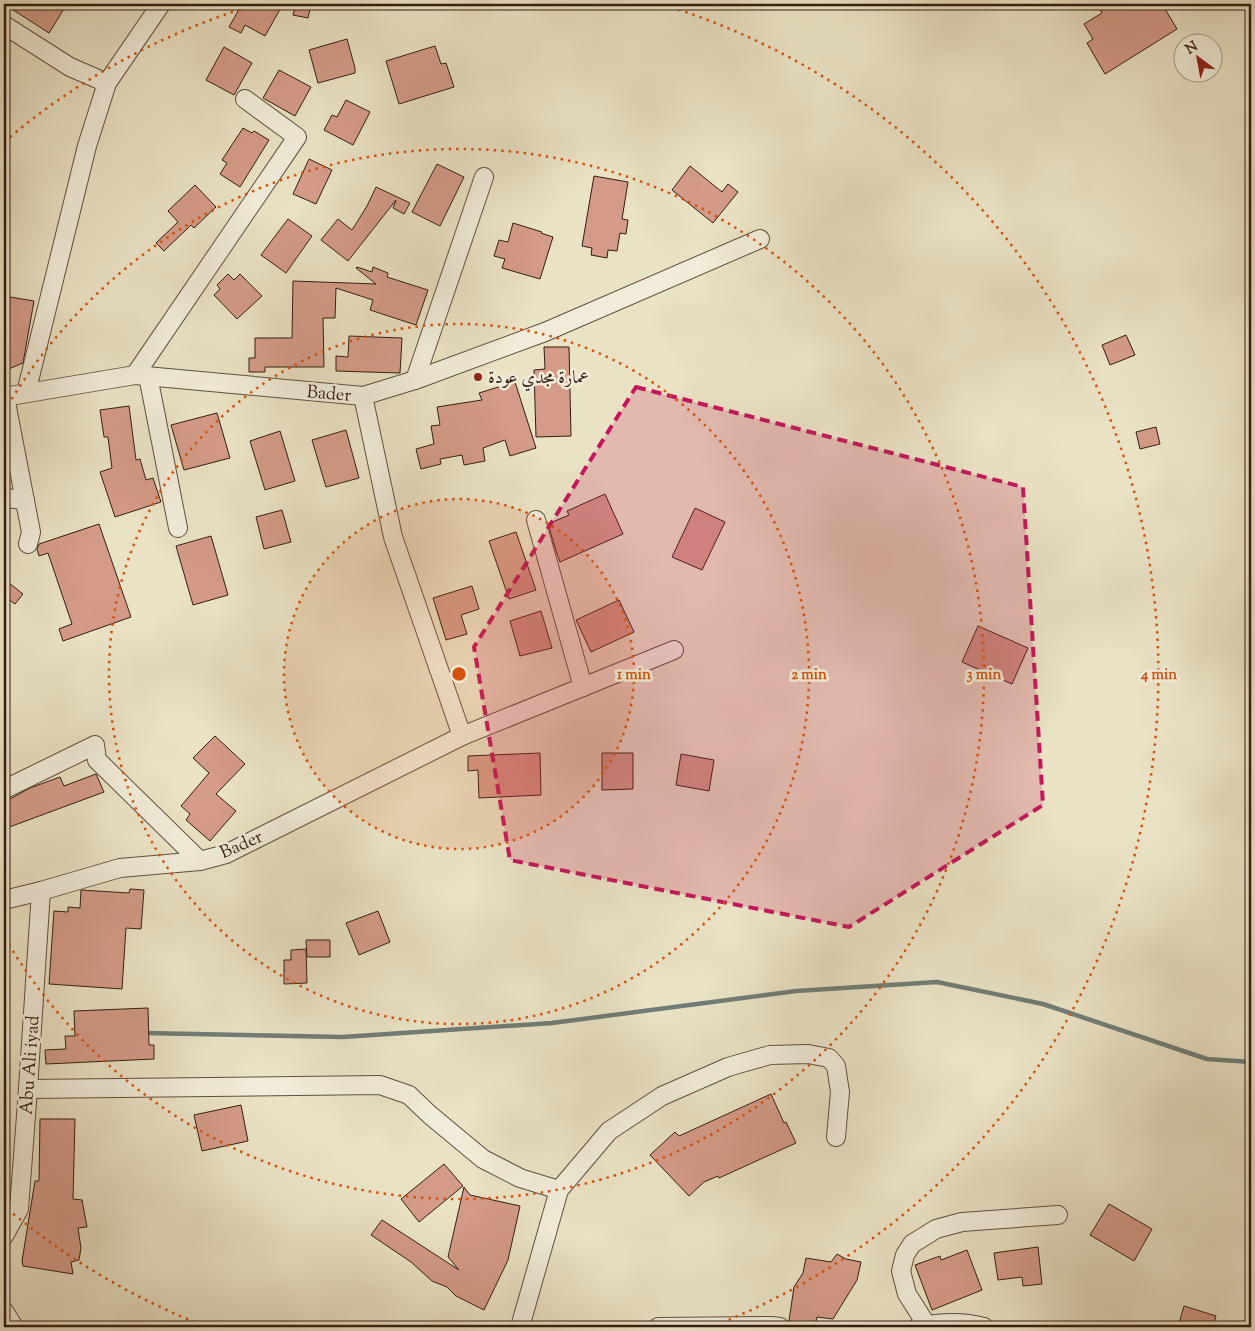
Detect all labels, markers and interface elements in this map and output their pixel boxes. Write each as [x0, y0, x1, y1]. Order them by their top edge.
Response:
north arrow [1172, 32, 1222, 82]
text: N [1182, 37, 1202, 60]
place label: عمارة مجدي عودة [488, 366, 589, 392]
marker: عمارة مجدي عودة [472, 371, 484, 383]
street label: Bader [306, 380, 352, 410]
centre of rings [450, 665, 468, 683]
text: 1 min [617, 665, 651, 686]
text: 2 min [791, 665, 827, 686]
text: 3 min [967, 665, 1002, 686]
text: 4 min [1140, 665, 1177, 686]
street label: Bader [216, 825, 268, 867]
street label: Abu Ali iyad [15, 1015, 47, 1116]

